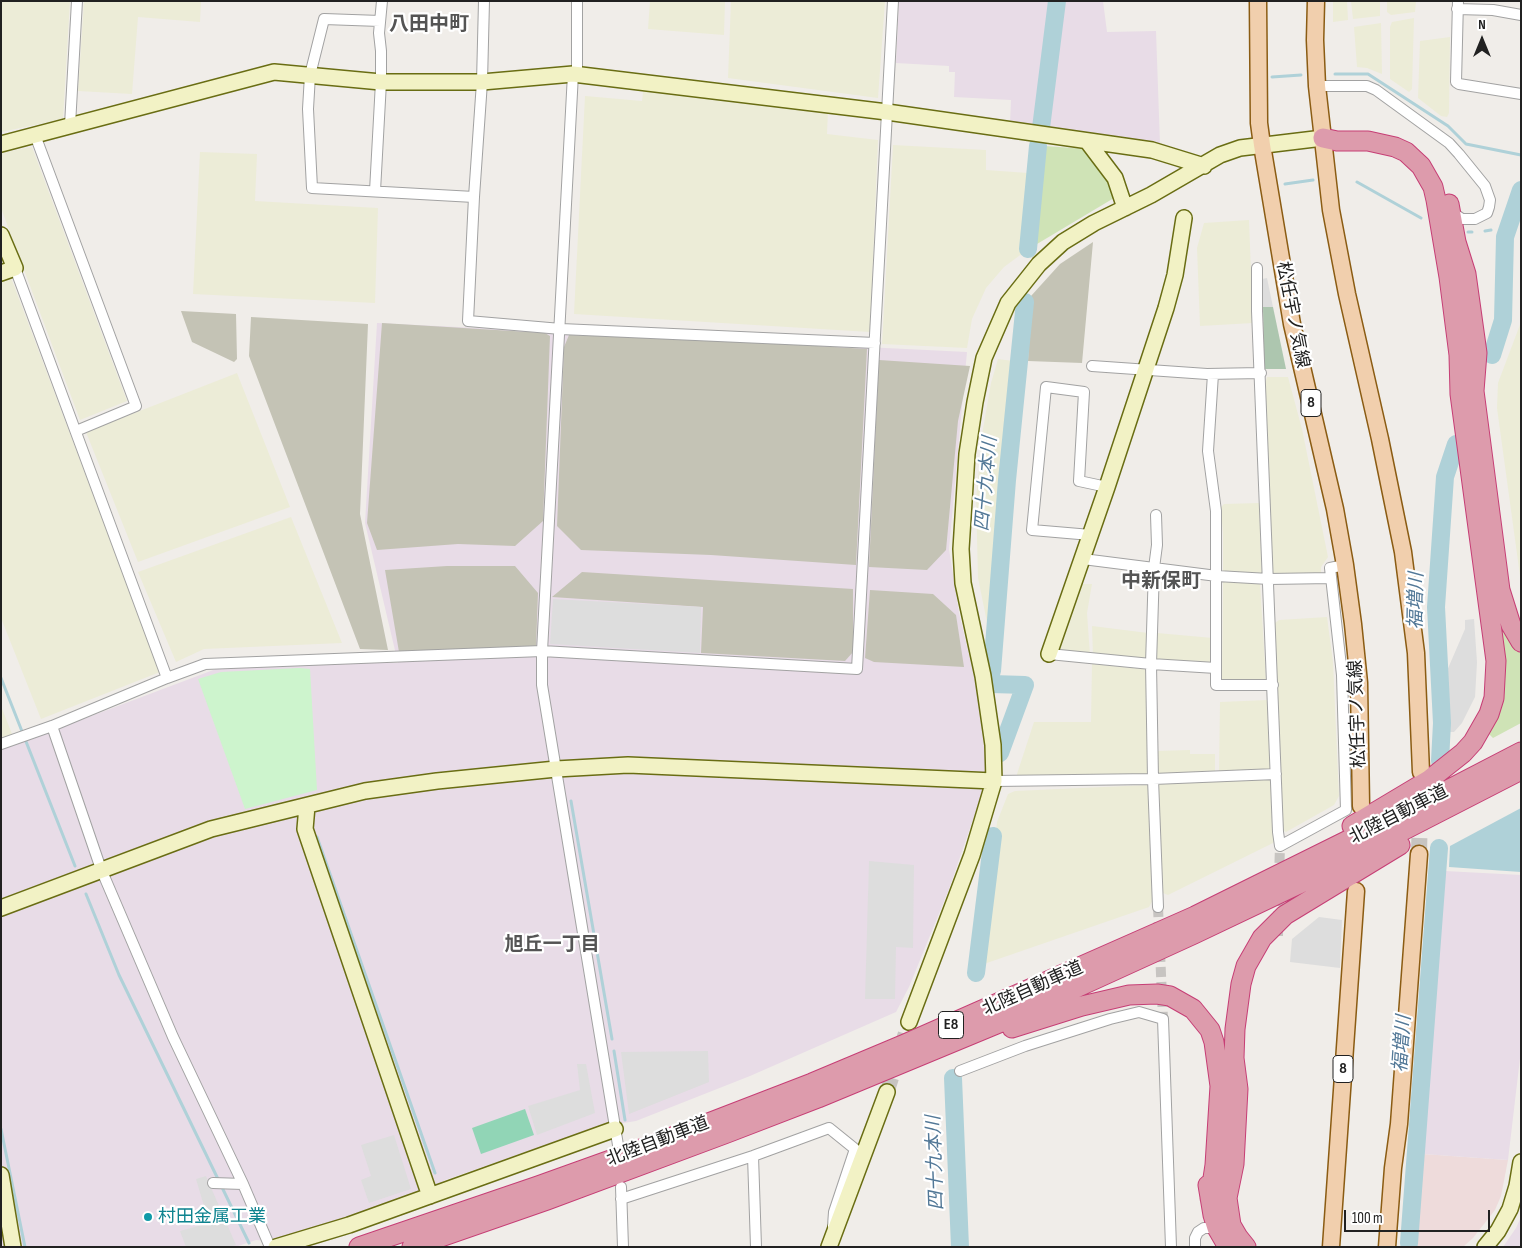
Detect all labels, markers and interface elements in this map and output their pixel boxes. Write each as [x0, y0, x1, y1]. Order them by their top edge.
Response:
district label: 八田中町 [389, 13, 469, 37]
north arrow [1457, 15, 1507, 65]
text: N [1478, 16, 1486, 33]
street label: 松任宇ノ気線 [1271, 260, 1313, 370]
road number: 8 [1301, 389, 1321, 416]
water label: 四十九本川 [972, 436, 1002, 532]
district label: 中新保町 [1121, 570, 1201, 594]
water label: 福増川 [1405, 572, 1429, 630]
street label: 松任宇ノ気線 [1345, 660, 1371, 768]
street label: 北陸自動車道 [1346, 781, 1452, 849]
district label: 旭丘一丁目 [505, 934, 599, 956]
street label: 北陸自動車道 [979, 957, 1087, 1021]
road number: E8 [938, 1012, 964, 1038]
water label: 福増川 [1390, 1015, 1416, 1073]
road number: 8 [1333, 1056, 1353, 1082]
street label: 北陸自動車道 [604, 1113, 712, 1171]
water label: 四十九本川 [923, 1115, 949, 1211]
scale bar [1347, 1200, 1493, 1232]
place label: 村田金属工業 [158, 1206, 266, 1228]
text: 100 m [1352, 1209, 1383, 1228]
marker: 村田金属工業 [142, 1211, 154, 1223]

